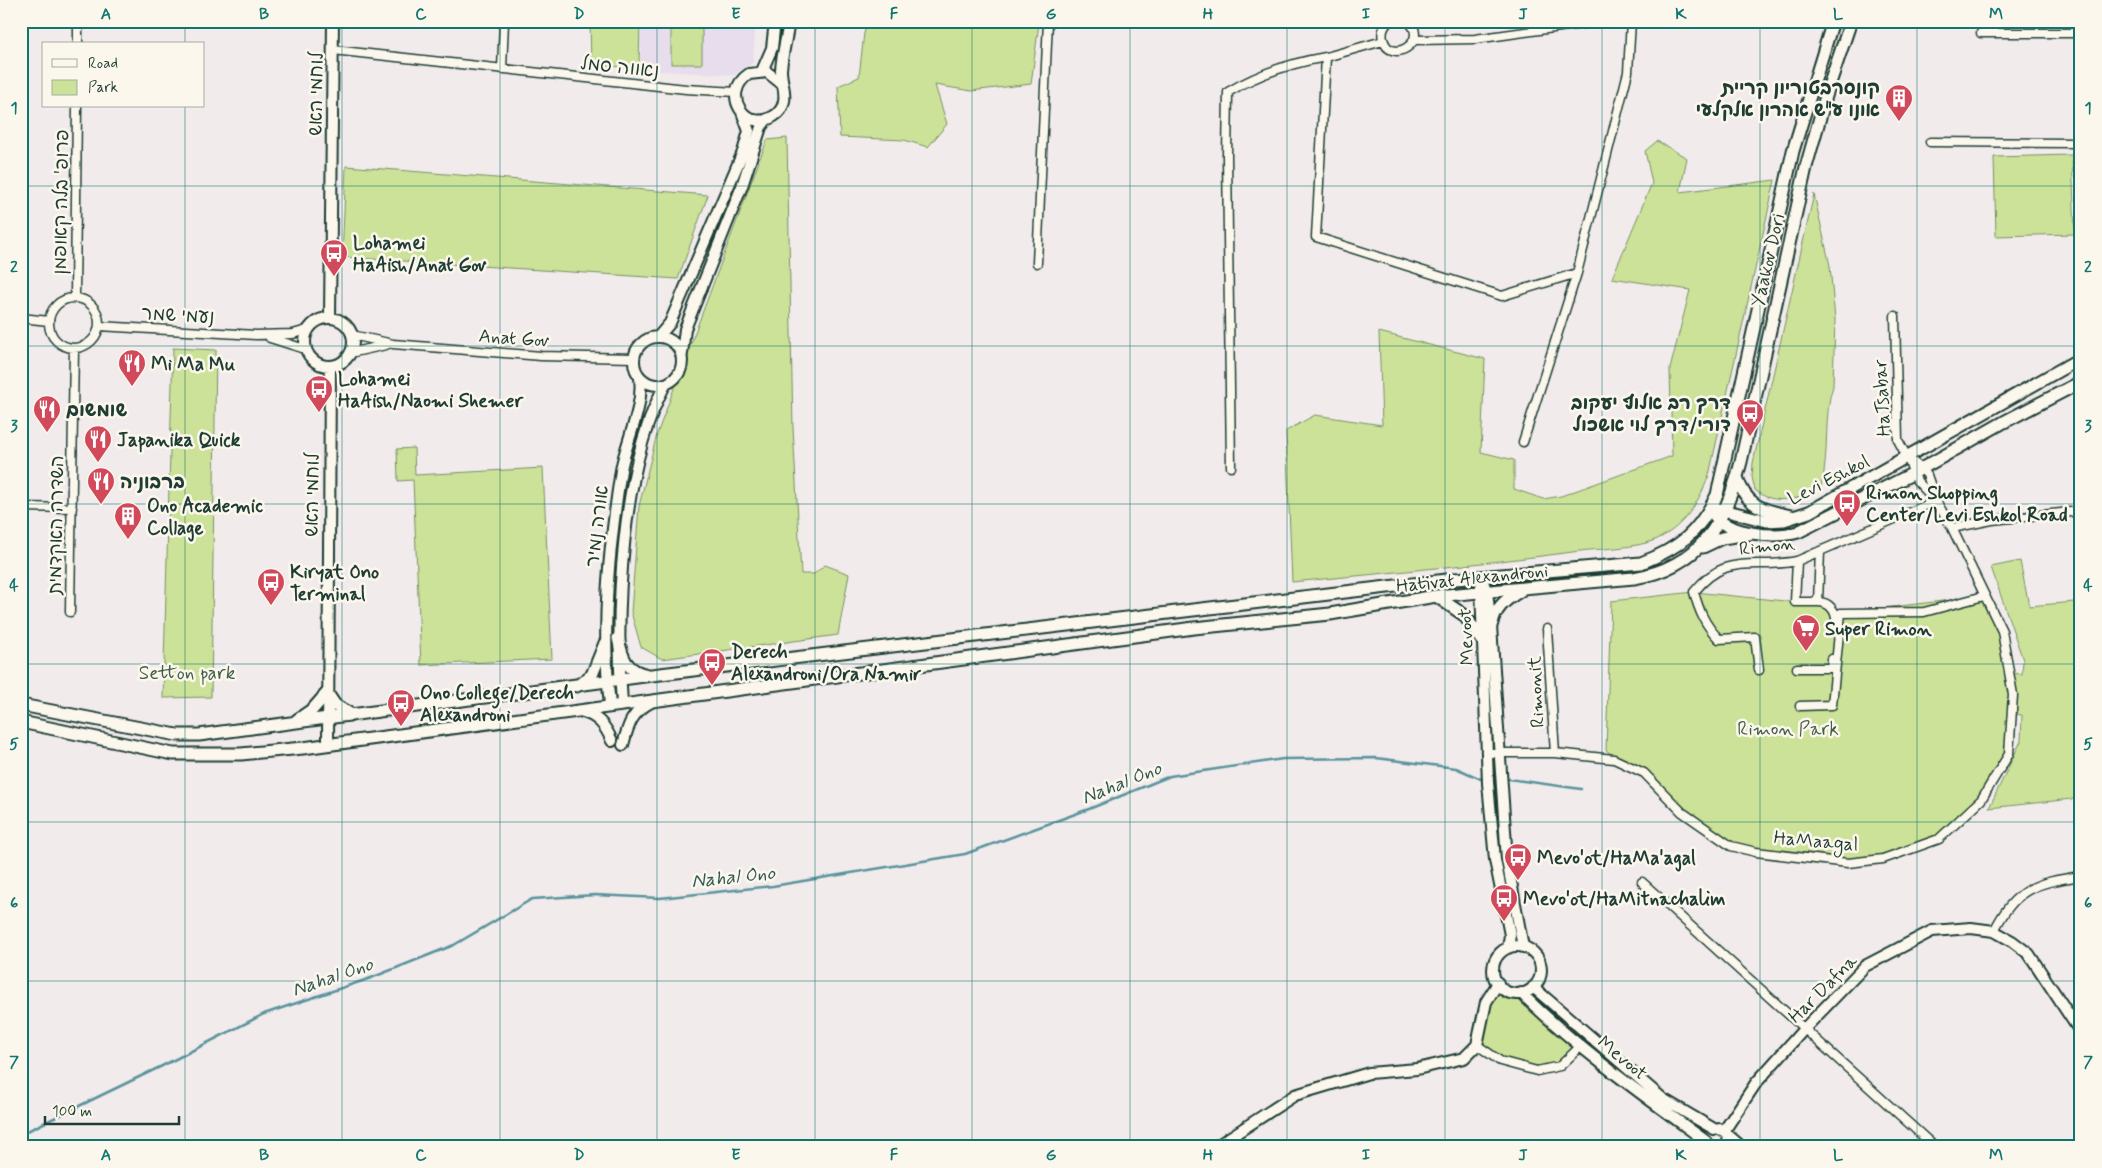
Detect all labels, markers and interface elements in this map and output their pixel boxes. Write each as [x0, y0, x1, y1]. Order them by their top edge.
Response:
text: A [101, 4, 111, 25]
text: B [259, 4, 269, 25]
text: C [415, 4, 427, 25]
text: D [573, 4, 585, 25]
text: E [731, 4, 741, 25]
text: F [890, 4, 899, 25]
text: G [1046, 4, 1057, 25]
text: H [1203, 4, 1214, 25]
text: I [1362, 4, 1371, 25]
text: J [1518, 4, 1528, 25]
text: K [1675, 4, 1687, 25]
text: L [1833, 4, 1844, 25]
text: M [1989, 4, 2003, 25]
legend [42, 42, 205, 108]
street label: לוחמי האש [303, 51, 330, 136]
street label: נאווה סמל [579, 51, 661, 84]
text: Road [88, 54, 118, 74]
place label: קונסרבטוריון קריית אונו ע"ש אהרון אלקלעי [1696, 76, 1880, 123]
text: Park [88, 78, 118, 98]
building icon: קונסרבטוריון קריית אונו ע"ש אהרון אלקלעי [1884, 83, 1914, 122]
text: 1 [10, 98, 18, 119]
text: 1 [2084, 98, 2092, 119]
street label: פרופ' בלה קאופמן [48, 129, 75, 275]
street label: Yaakov Dori [1746, 211, 1791, 310]
place label: Lohamei HaAish/Anat Gov [353, 231, 487, 278]
bus stop icon: Lohamei HaAish/Anat Gov [319, 238, 349, 277]
text: 2 [10, 257, 18, 278]
text: 2 [2084, 257, 2092, 278]
street label: נעמי שמר [141, 301, 215, 330]
street label: Anat Gov [478, 324, 550, 353]
restaurant icon: Mi Ma Mu [117, 348, 147, 387]
place label: Mi Ma Mu [151, 352, 236, 377]
street label: HaTsabar [1868, 359, 1897, 437]
place label: Lohamei HaAish/Naomi Shemer [338, 367, 524, 414]
bus stop icon: Lohamei HaAish/Naomi Shemer [304, 374, 334, 413]
place label: דרך רב אלוף יעקוב דורי/דרך לוי אשכול [1570, 391, 1731, 438]
restaurant icon: שומשום [32, 394, 62, 433]
place label: שומשום [66, 398, 127, 423]
bus stop icon: דרך רב אלוף יעקוב דורי/דרך לוי אשכול [1735, 398, 1765, 437]
text: 3 [10, 416, 18, 437]
text: 3 [2084, 416, 2092, 437]
restaurant icon: Japanika Quick [83, 424, 113, 463]
place label: Japanika Quick [117, 428, 241, 453]
street label: Levi Eshkol [1784, 449, 1874, 512]
street label: לוחמי האש [299, 452, 326, 537]
street label: השדרה האקדמית [43, 455, 70, 596]
restaurant icon: ברבוניה [86, 466, 116, 505]
place label: ברבוניה [120, 470, 185, 495]
place label: Rimon Shopping Center/Levi Eshkol Road [1866, 481, 2068, 528]
street label: אורה נמיר [580, 484, 615, 569]
bus stop icon: Rimon Shopping Center/Levi Eshkol Road [1832, 488, 1862, 527]
place label: Ono Academic Collage [147, 494, 263, 542]
building icon: Ono Academic Collage [113, 501, 143, 540]
street label: Rimon [1738, 531, 1796, 562]
street label: Hativat Alexandroni [1395, 558, 1549, 599]
place label: Kiryat Ono Terminal [290, 560, 379, 607]
bus stop icon: Kiryat Ono Terminal [256, 567, 286, 606]
text: 4 [9, 575, 19, 596]
text: 4 [2083, 575, 2093, 596]
street label: Mevoot [1453, 608, 1480, 666]
supermarket icon: Super Rimon [1791, 613, 1821, 652]
place label: Super Rimon [1825, 617, 1932, 642]
place label: Derech Alexandroni/Ora Namir [731, 640, 921, 687]
bus stop icon: Derech Alexandroni/Ora Namir [697, 647, 727, 686]
street label: Rimonit [1522, 655, 1551, 728]
park label: Setton park [139, 661, 236, 686]
place label: Ono College/Derech Alexandroni [420, 681, 574, 728]
bus stop icon: Ono College/Derech Alexandroni [386, 688, 416, 727]
park label: Rimon Park [1737, 717, 1839, 742]
text: 5 [9, 734, 19, 755]
text: 5 [2083, 734, 2093, 755]
water label: Nahal Ono [1078, 755, 1166, 812]
street label: HaMaagal [1772, 825, 1859, 860]
bus stop icon: Mevo'ot/HaMa'agal [1503, 842, 1533, 881]
place label: Mevo'ot/HaMa'agal [1537, 846, 1696, 872]
water label: Nahal Ono [690, 860, 777, 895]
bus stop icon: Mevo'ot/HaMitnachalim [1489, 883, 1519, 922]
place label: Mevo'ot/HaMitnachalim [1523, 887, 1725, 912]
text: 6 [10, 893, 18, 914]
text: 6 [2084, 893, 2092, 914]
street label: Har Dafna [1783, 949, 1863, 1029]
water label: Nahal Ono [288, 951, 377, 1004]
street label: Mevoot [1592, 1030, 1652, 1086]
text: 7 [9, 1052, 19, 1073]
text: 7 [2083, 1052, 2093, 1073]
scale bar [45, 1093, 179, 1125]
text: 100 m [52, 1102, 92, 1122]
text: A [101, 1145, 111, 1166]
text: B [259, 1145, 269, 1166]
text: C [415, 1145, 427, 1166]
text: D [573, 1145, 585, 1166]
text: E [731, 1145, 741, 1166]
text: F [890, 1145, 899, 1166]
text: G [1046, 1145, 1057, 1166]
text: H [1203, 1145, 1214, 1166]
text: I [1362, 1145, 1371, 1166]
text: J [1518, 1145, 1528, 1166]
text: K [1675, 1145, 1687, 1166]
text: L [1833, 1145, 1844, 1166]
text: M [1989, 1145, 2003, 1166]

